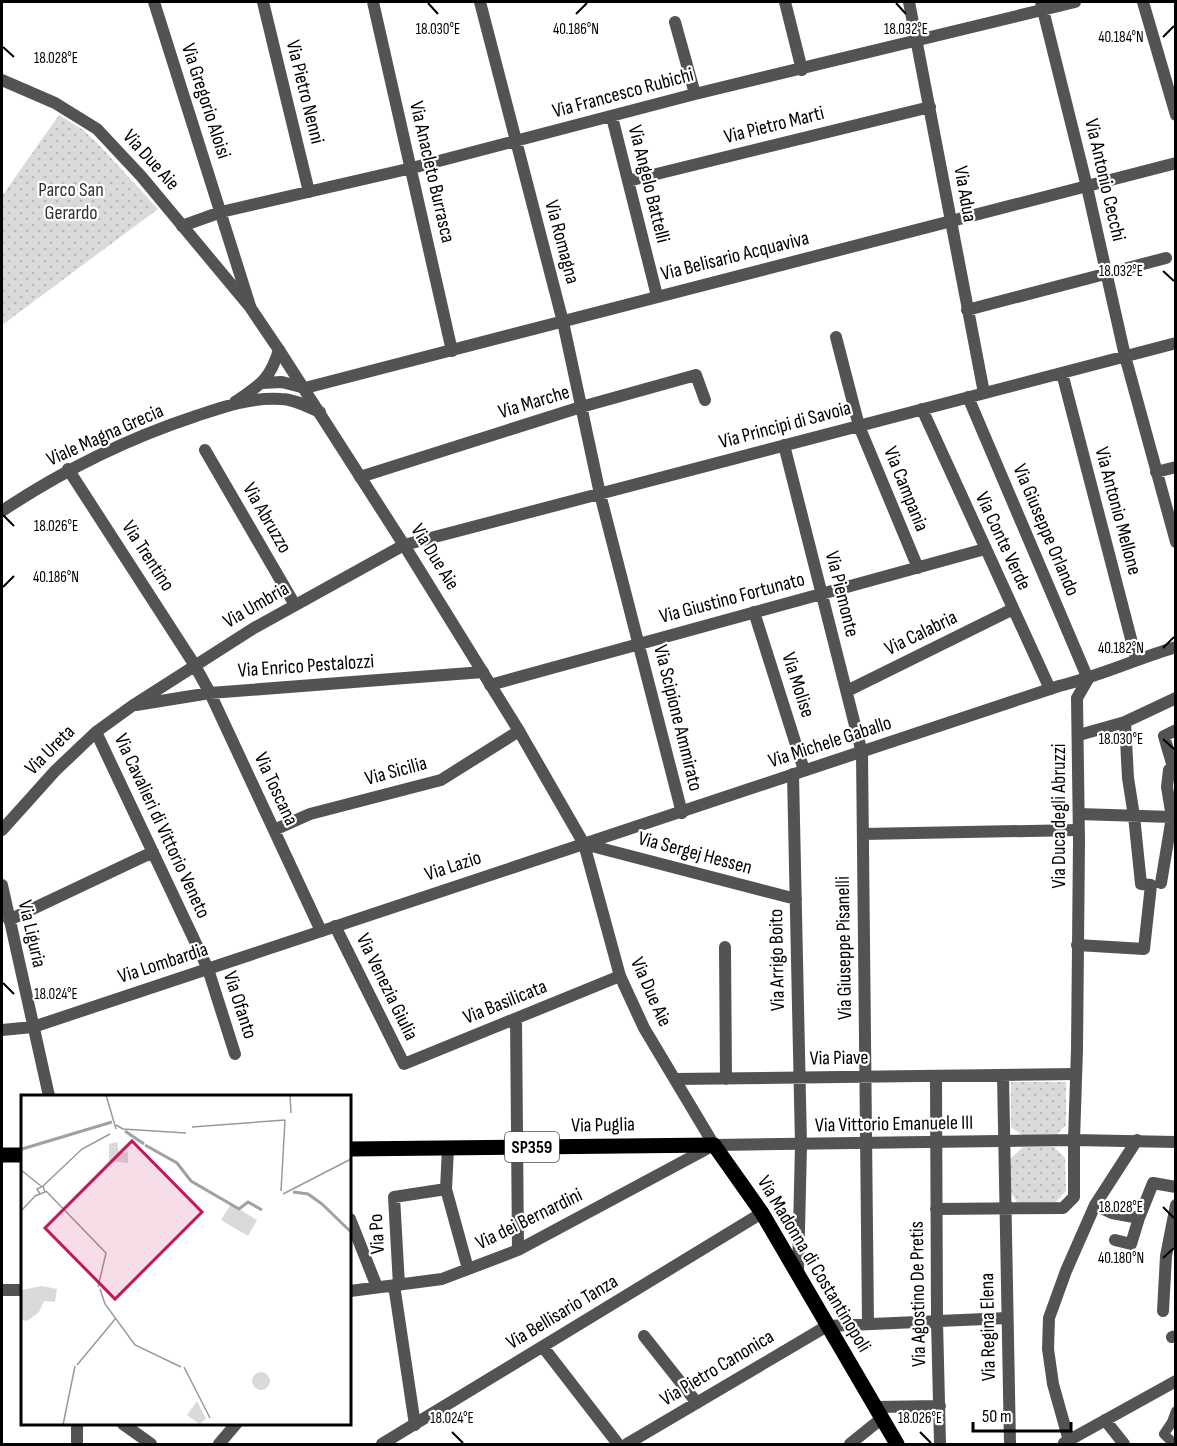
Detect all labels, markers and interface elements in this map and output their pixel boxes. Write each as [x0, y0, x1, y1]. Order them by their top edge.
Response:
text: 18.030°E [416, 20, 460, 39]
text: 40.186°N [553, 20, 599, 39]
text: 18.032°E [884, 20, 928, 39]
text: 40.184°N [1098, 28, 1144, 47]
street label: Via Pietro Nenni [281, 38, 329, 146]
street label: Via Gregorio Aloisi [176, 40, 236, 162]
text: 18.028°E [34, 49, 78, 68]
street label: Via Francesco Rubichi [550, 63, 696, 123]
street label: Via Anacleto Burrasca [404, 99, 460, 245]
street label: Via Pietro Marti [722, 101, 826, 149]
street label: Via Antonio Cecchi [1079, 116, 1131, 244]
street label: Via Angelo Battelli [623, 123, 675, 245]
street label: Via Due Aie [118, 125, 184, 195]
street label: Via Adua [948, 164, 982, 224]
park label: Parco San Gerardo [38, 178, 104, 225]
street label: Via Romagna [539, 198, 585, 286]
street label: Via Belisario Acquaviva [658, 226, 812, 286]
text: 18.032°E [1099, 262, 1143, 281]
street label: Via Marche [495, 380, 573, 424]
street label: Via Principi di Savoia [716, 396, 854, 454]
street label: Viale Magna Grecia [43, 399, 167, 471]
street label: Via Campania [878, 443, 934, 535]
street label: Via Antonio Mellone [1089, 444, 1147, 578]
street label: Via Giuseppe Orlando [1007, 460, 1085, 600]
street label: Via Abruzzo [237, 479, 297, 557]
street label: Via Conte Verde [970, 488, 1036, 594]
street label: Via Trentino [116, 516, 180, 596]
text: 18.026°E [34, 517, 78, 536]
street label: Via Due Aie [405, 520, 465, 594]
street label: Via Piemonte [820, 549, 864, 639]
street label: Via Giustino Fortunato [657, 567, 807, 629]
text: 40.186°N [33, 568, 79, 587]
street label: Via Umbria [219, 577, 293, 633]
street label: Via Calabria [881, 605, 961, 661]
text: 40.182°N [1098, 639, 1144, 658]
street label: Via Scipione Ammirato [648, 642, 708, 794]
street label: Via Enrico Pestalozzi [237, 649, 375, 683]
street label: Via Molise [776, 649, 820, 721]
street label: Via Michele Gaballo [765, 711, 895, 773]
street label: Via Ureta [20, 720, 80, 780]
street label: Via Cavalieri di Vittorio Veneto [109, 730, 215, 922]
text: 18.030°E [1099, 730, 1143, 749]
street label: Via Duca degli Abruzzi [1047, 743, 1071, 889]
street label: Via Toscana [249, 749, 303, 829]
street label: Via Sicilia [362, 751, 430, 791]
street label: Via Sergej Hessen [635, 826, 755, 880]
street label: Via Lazio [422, 846, 484, 886]
street label: Via Giuseppe Pisanelli [831, 876, 857, 1020]
street label: Via Liguria [13, 898, 51, 970]
street label: Via Arrigo Boito [764, 909, 790, 1011]
street label: Via Venezia Giulia [351, 930, 423, 1044]
street label: Via Lombardia [115, 937, 211, 989]
street label: Via Due Aie [625, 954, 677, 1030]
street label: Via Ofanto [218, 968, 262, 1042]
street label: Via Basilicata [460, 974, 550, 1030]
text: 18.024°E [34, 985, 78, 1004]
street label: Via Piave [809, 1045, 869, 1071]
inset map [21, 1095, 351, 1425]
street label: Via Vittorio Emanuele III [815, 1111, 973, 1137]
street label: Via Puglia [571, 1112, 635, 1138]
road number: SP359 [505, 1132, 559, 1162]
street label: Via Madonna di Costantinopoli [752, 1171, 876, 1357]
street label: Via dei Bernardini [472, 1183, 586, 1255]
text: 18.028°E [1099, 1198, 1143, 1217]
street label: Via Po [364, 1213, 390, 1255]
street label: Via Agostino De Pretis [905, 1221, 931, 1367]
text: 40.180°N [1098, 1249, 1144, 1268]
street label: Via Bellisario Tanza [502, 1269, 622, 1355]
street label: Via Regina Elena [975, 1273, 1001, 1381]
street label: Via Pietro Canonica [656, 1325, 778, 1411]
scale bar [973, 1395, 1070, 1433]
text: 50 m [982, 1406, 1012, 1427]
text: 18.024°E [430, 1409, 474, 1428]
text: 18.026°E [898, 1409, 942, 1428]

